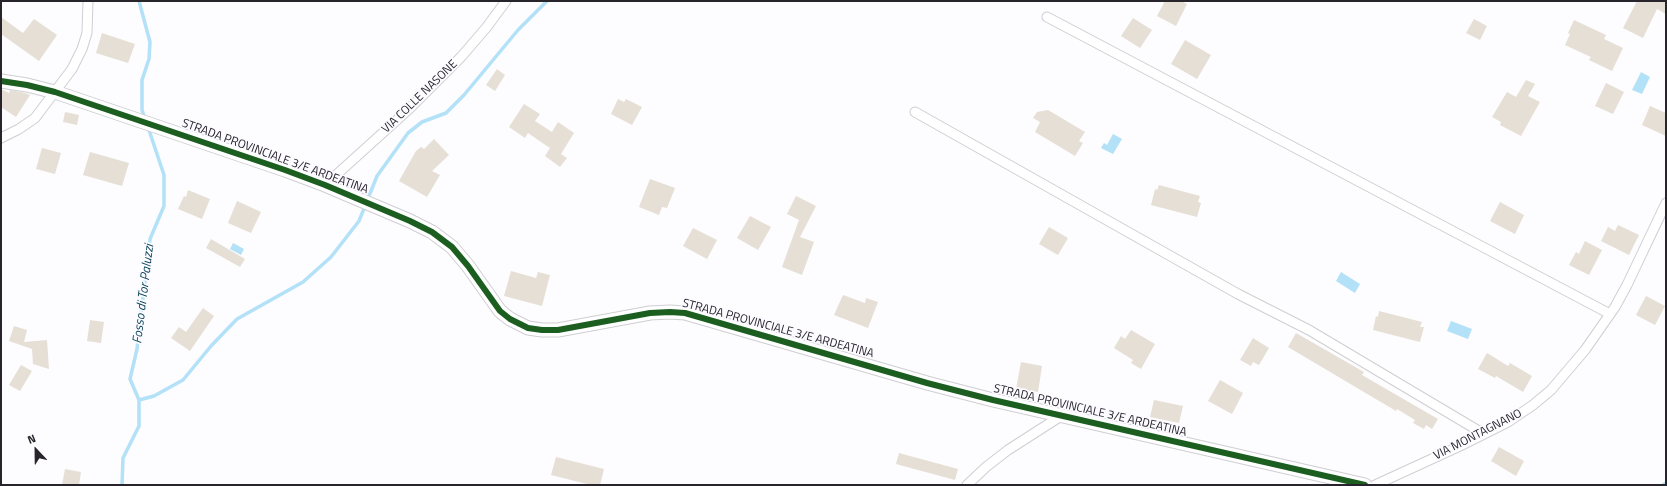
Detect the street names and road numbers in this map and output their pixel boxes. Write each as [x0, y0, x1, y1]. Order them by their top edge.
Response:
street label: VIA COLLE NASONE [379, 57, 461, 137]
street label: STRADA PROVINCIALE 3/E ARDEATINA [180, 116, 370, 198]
street label: STRADA PROVINCIALE 3/E ARDEATINA [681, 296, 875, 362]
street label: STRADA PROVINCIALE 3/E ARDEATINA [992, 382, 1188, 440]
street label: VIA MONTAGNANO [1431, 407, 1525, 463]

